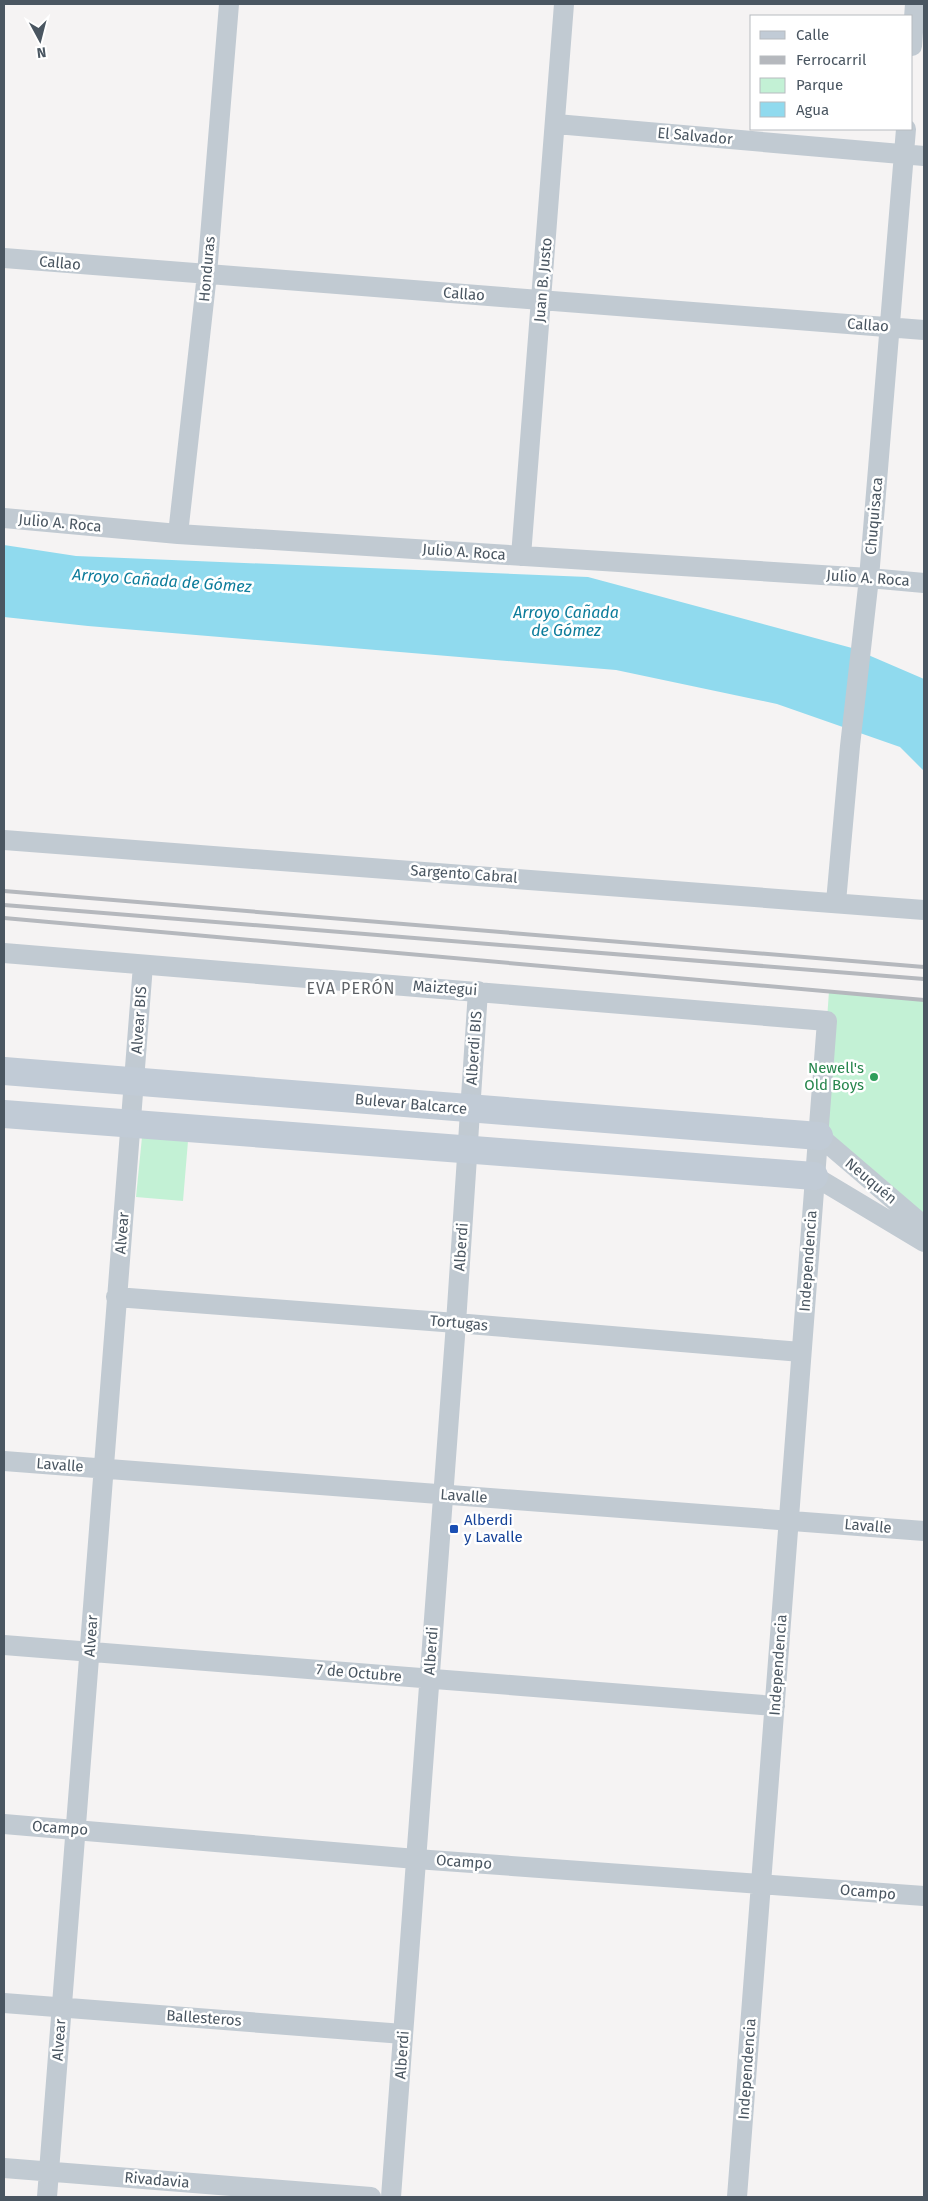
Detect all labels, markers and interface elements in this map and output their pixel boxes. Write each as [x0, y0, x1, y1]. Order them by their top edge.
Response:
north arrow [15, 15, 65, 65]
legend [750, 15, 913, 130]
text: Calle [796, 26, 829, 44]
text: N [36, 43, 47, 61]
text: Ferrocarril [796, 51, 867, 69]
text: Parque [796, 76, 843, 94]
text: Agua [796, 101, 829, 119]
street label: El Salvador [657, 124, 734, 148]
street label: Honduras [195, 235, 219, 303]
street label: Juan B. Justo [530, 237, 556, 323]
street label: Callao [38, 252, 82, 274]
street label: Callao [442, 284, 486, 304]
street label: Callao [846, 315, 890, 335]
street label: Chuquisaca [862, 476, 886, 556]
street label: Julio A. Roca [18, 510, 102, 536]
street label: Julio A. Roca [422, 540, 506, 564]
water label: Arroyo Cañada de Gómez [71, 565, 252, 596]
street label: Julio A. Roca [826, 566, 910, 590]
water label: Arroyo Cañada de Gómez [512, 603, 619, 640]
street label: Sargento Cabral [410, 861, 519, 887]
street label: Maiztegui [412, 977, 478, 999]
district label: EVA PERÓN [306, 978, 396, 998]
street label: Alvear BIS [128, 986, 150, 1054]
street label: Alberdi BIS [462, 1010, 486, 1086]
place label: Newell's Old Boys [804, 1059, 864, 1094]
marker: Newell's Old Boys [868, 1071, 880, 1083]
street label: Bulevar Balcarce [354, 1090, 468, 1118]
street label: Neuquén [842, 1154, 900, 1208]
street label: Independencia [795, 1210, 821, 1312]
street label: Alvear [111, 1211, 133, 1255]
street label: Alberdi [450, 1222, 472, 1272]
street label: Tortugas [429, 1311, 489, 1335]
street label: Lavalle [36, 1454, 84, 1476]
street label: Lavalle [440, 1485, 488, 1507]
place label: Alberdi y Lavalle [464, 1511, 523, 1546]
street label: Lavalle [844, 1515, 892, 1537]
marker: Alberdi y Lavalle [448, 1523, 460, 1535]
street label: Alvear [81, 1614, 101, 1658]
street label: Independencia [765, 1614, 791, 1716]
street label: Alberdi [420, 1626, 442, 1676]
street label: 7 de Octubre [315, 1660, 403, 1686]
street label: Ocampo [31, 1817, 89, 1839]
street label: Ocampo [435, 1851, 493, 1873]
street label: Ocampo [839, 1881, 897, 1903]
street label: Ballesteros [166, 2006, 242, 2030]
street label: Alvear [49, 2018, 69, 2062]
street label: Independencia [734, 2018, 760, 2120]
street label: Alberdi [391, 2030, 413, 2080]
street label: Rivadavia [124, 2168, 190, 2192]

